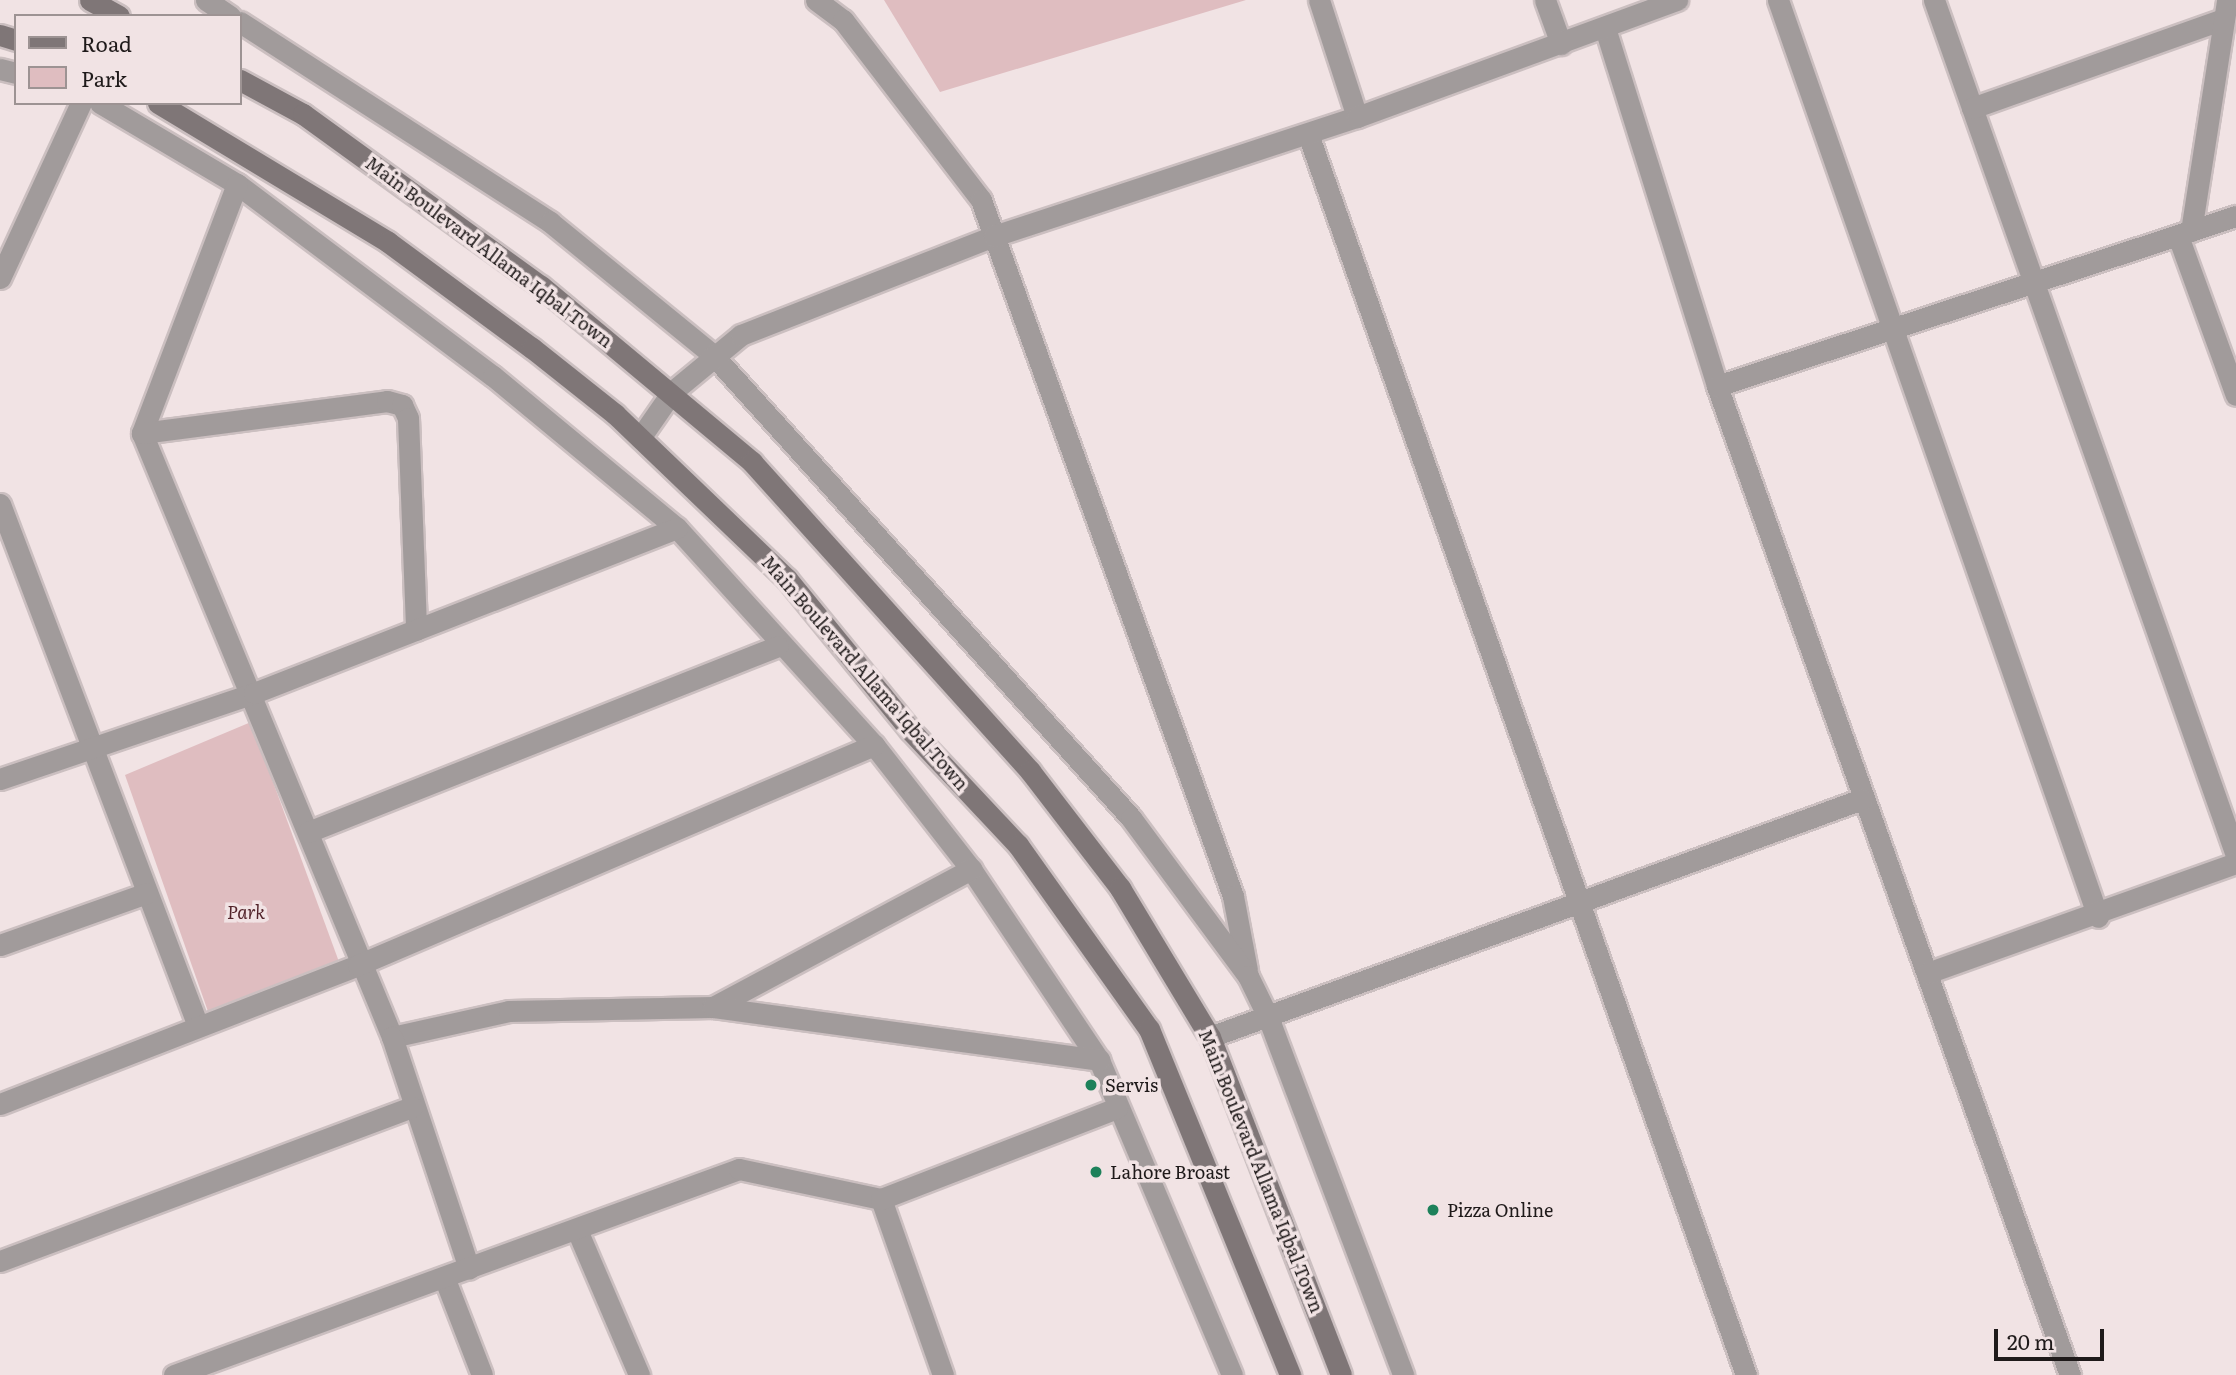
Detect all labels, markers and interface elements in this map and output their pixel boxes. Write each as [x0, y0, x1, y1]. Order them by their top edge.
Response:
legend [14, 14, 242, 105]
text: Road [81, 27, 132, 58]
text: Park [81, 62, 127, 93]
street label: Main Boulevard Allama Iqbal Town [361, 152, 617, 352]
street label: Main Boulevard Allama Iqbal Town [757, 551, 973, 795]
park label: Park [227, 901, 265, 923]
street label: Main Boulevard Allama Iqbal Town [1194, 1026, 1328, 1316]
place label: Servis [1105, 1074, 1158, 1096]
marker: Servis [1083, 1077, 1099, 1093]
place label: Lahore Broast [1110, 1161, 1230, 1183]
marker: Lahore Broast [1088, 1164, 1104, 1180]
place label: Pizza Online [1447, 1199, 1553, 1221]
marker: Pizza Online [1425, 1202, 1441, 1218]
scale bar [1998, 1316, 2108, 1360]
text: 20 m [2007, 1325, 2054, 1356]

